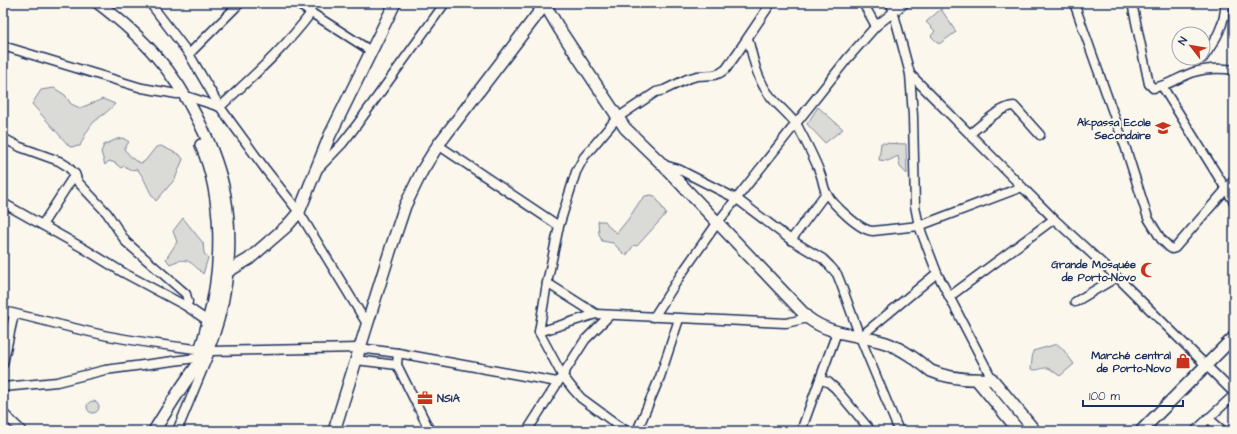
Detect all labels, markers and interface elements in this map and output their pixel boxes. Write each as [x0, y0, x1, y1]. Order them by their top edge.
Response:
north arrow [1171, 26, 1211, 66]
text: N [1175, 34, 1191, 48]
place label: Akpassa Ecole Secondaire [1077, 115, 1151, 143]
school or university icon: Akpassa Ecole Secondaire [1154, 119, 1172, 137]
place label: Grande Mosquée de Porto-Novo [1051, 257, 1137, 285]
mosque icon: Grande Mosquée de Porto-Novo [1139, 261, 1157, 279]
place label: Marché central de Porto-Novo [1091, 348, 1172, 376]
shop icon: Marché central de Porto-Novo [1174, 352, 1192, 370]
scale bar [1083, 382, 1183, 408]
text: 100 m [1089, 388, 1120, 405]
office icon: NSIA [416, 389, 434, 407]
place label: NSIA [437, 391, 461, 406]

